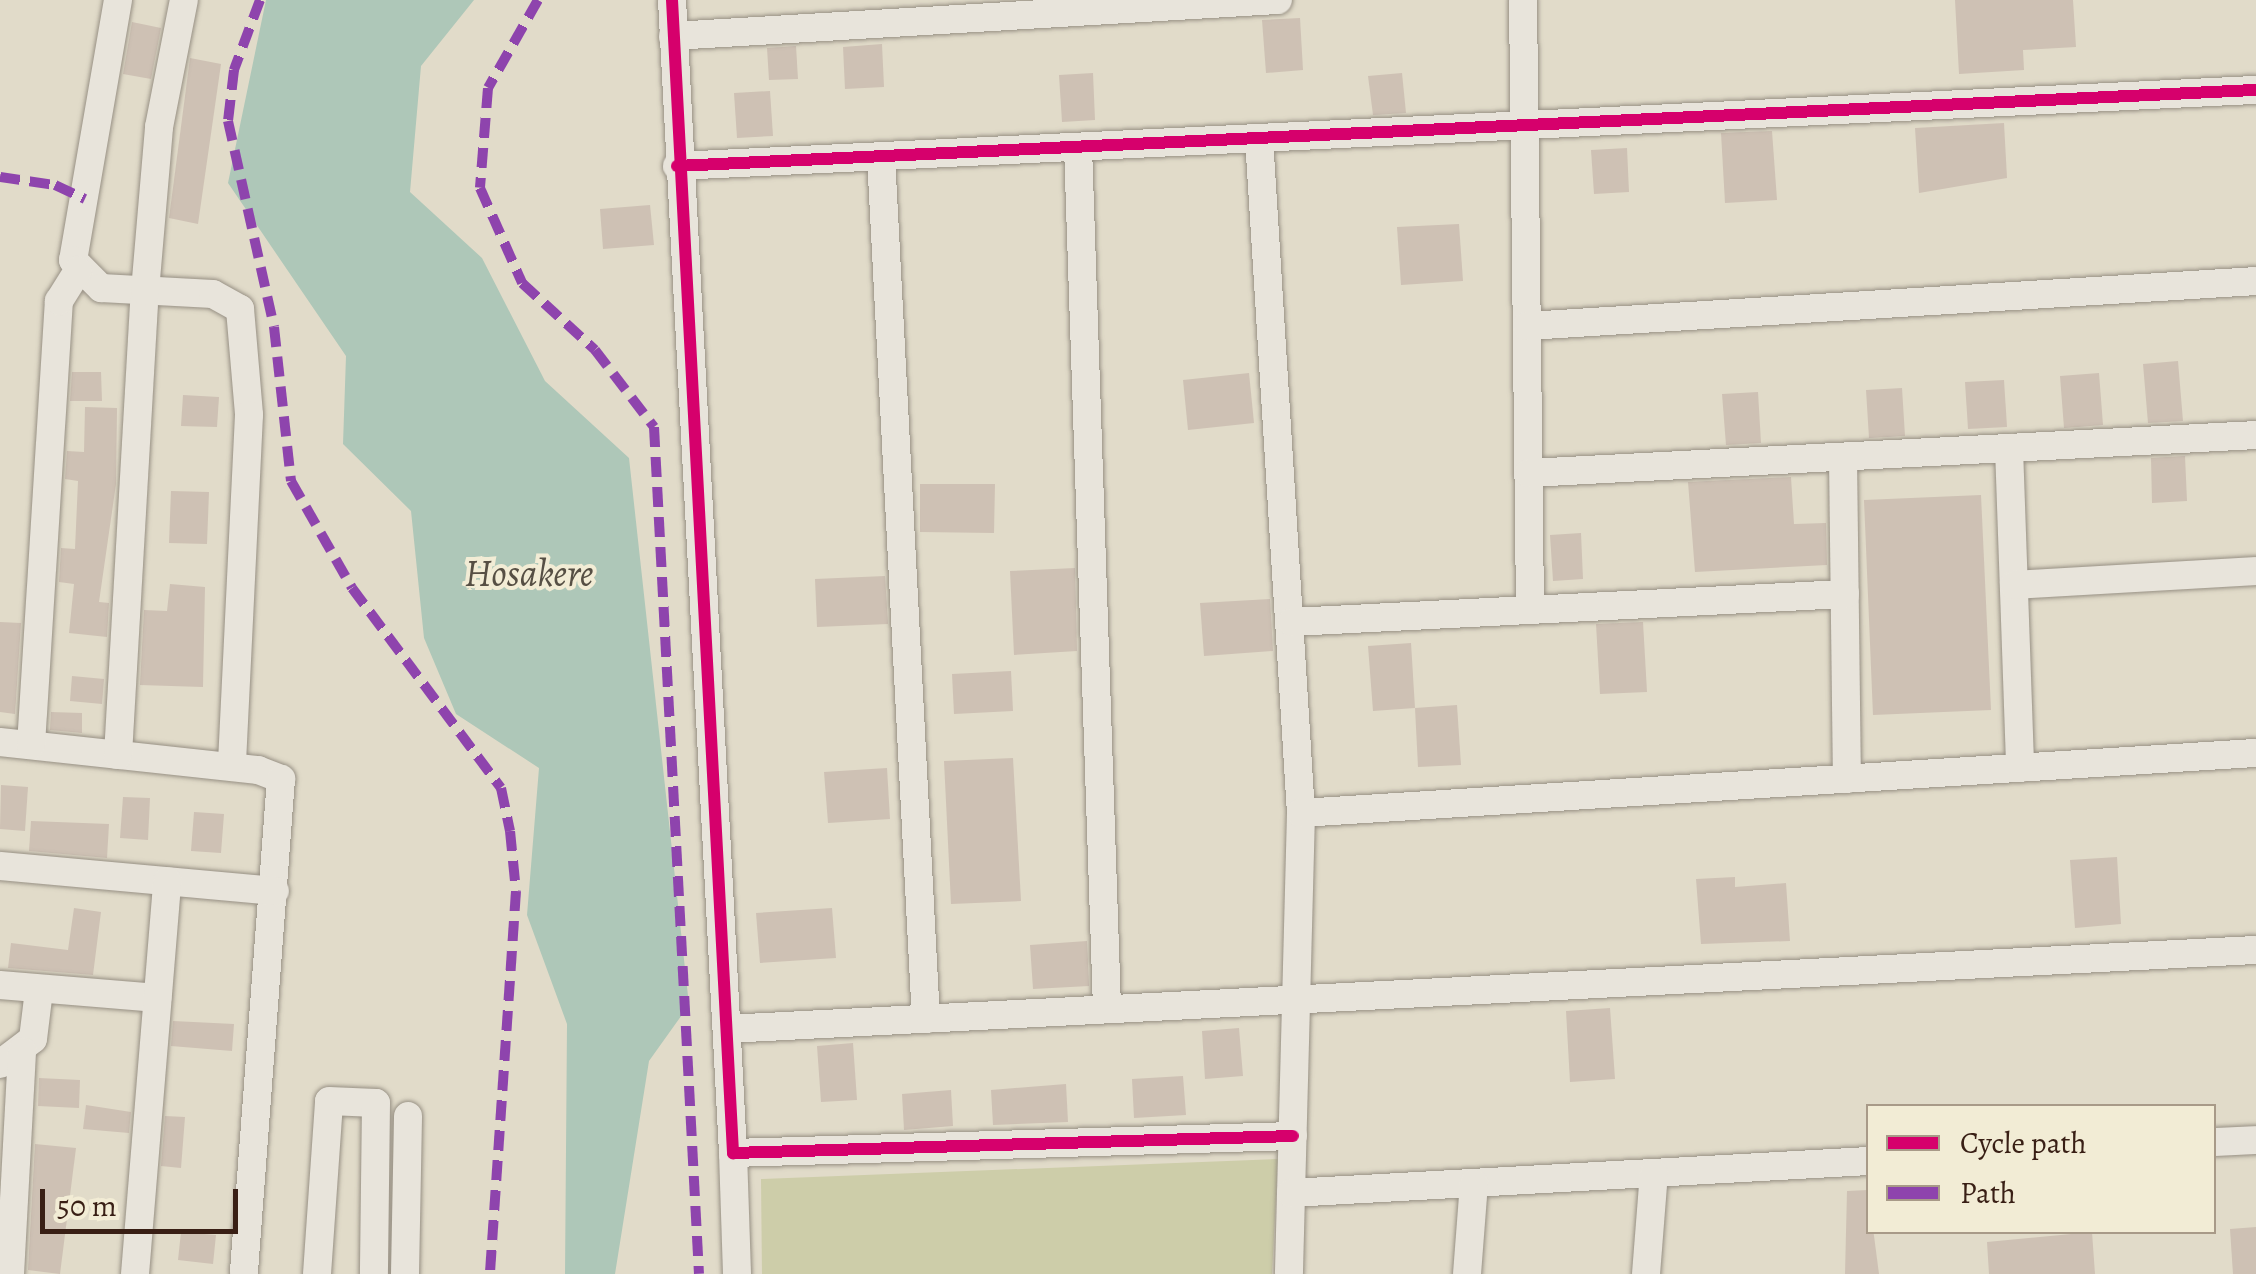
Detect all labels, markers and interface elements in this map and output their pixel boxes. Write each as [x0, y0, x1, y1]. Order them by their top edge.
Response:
water label: Hosakere [465, 551, 593, 597]
legend [1866, 1104, 2216, 1234]
text: Cycle path [1960, 1123, 2087, 1163]
scale bar [45, 1169, 242, 1231]
text: Path [1960, 1173, 2016, 1213]
text: 50 m [57, 1186, 117, 1226]

